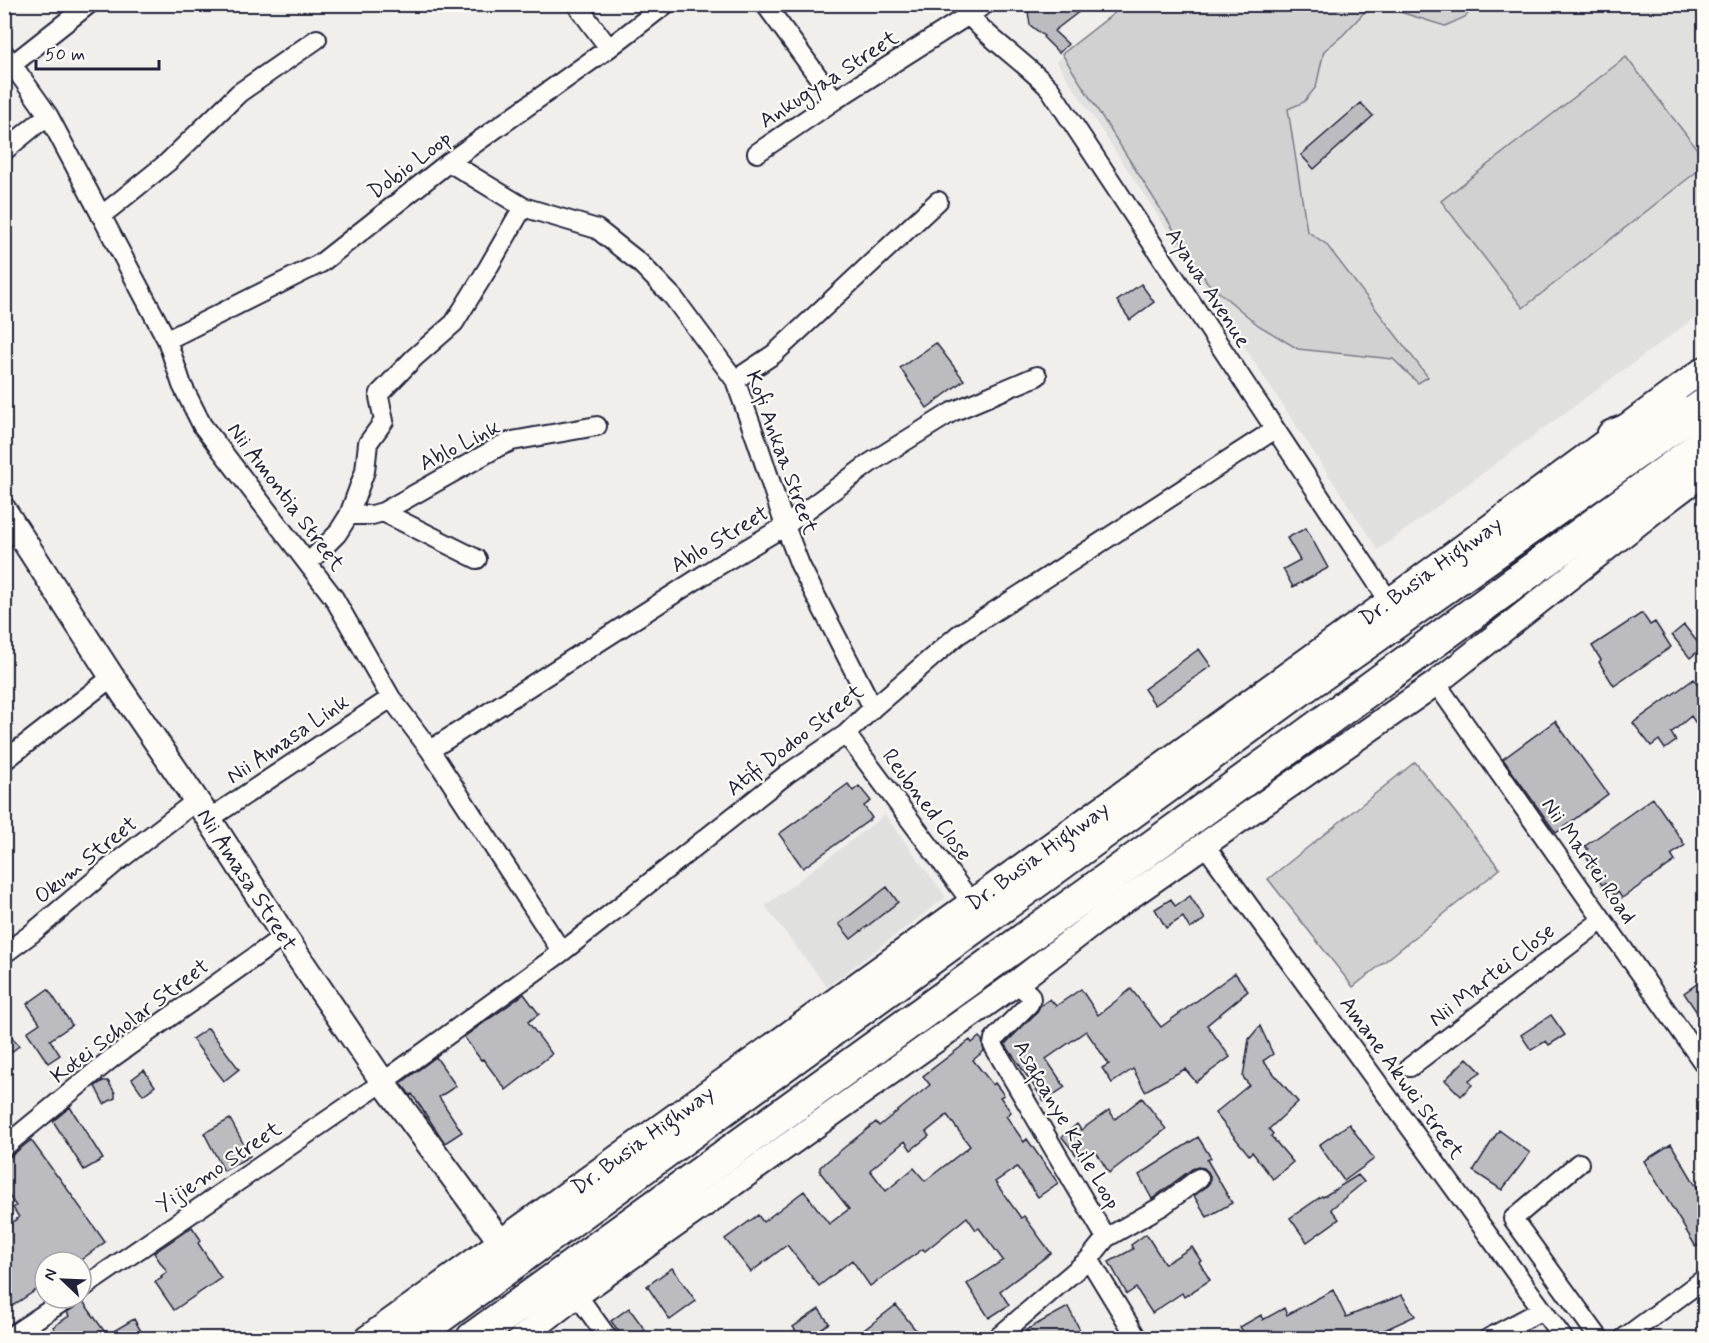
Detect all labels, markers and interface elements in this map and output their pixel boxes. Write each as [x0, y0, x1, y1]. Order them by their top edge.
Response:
street label: Ankugyaa Street [754, 24, 906, 138]
scale bar [36, 33, 159, 71]
text: 50 m [45, 43, 85, 67]
street label: Dobio Loop [363, 125, 458, 206]
street label: Ayawa Avenue [1158, 223, 1257, 353]
street label: Kofi Ankaa Street [738, 367, 824, 539]
street label: Ablo Link [415, 414, 505, 478]
street label: Nii Amontia Street [220, 417, 351, 577]
street label: Ablo Street [666, 499, 774, 580]
street label: Dr. Busia Highway [1354, 510, 1510, 635]
street label: Atifi Dodoo Street [721, 678, 870, 803]
street label: Nii Amasa Link [221, 688, 355, 791]
street label: Reubned Close [875, 743, 978, 867]
street label: Nii Martei Road [1534, 793, 1642, 930]
street label: Dr. Busia Highway [961, 795, 1117, 920]
street label: Nii Amasa Street [190, 804, 303, 957]
street label: Okum Street [29, 810, 144, 911]
street label: Nii Martei Close [1423, 917, 1561, 1034]
street label: Kotei Scholar Street [45, 953, 215, 1090]
street label: Amane Akwei Street [1333, 991, 1470, 1165]
street label: Asafoanye Kaile Loop [1005, 1035, 1126, 1216]
street label: Dr. Busia Highway [566, 1079, 722, 1204]
street label: Yijiemo Street [151, 1115, 288, 1221]
north arrow [33, 1250, 93, 1310]
text: N [39, 1266, 62, 1284]

